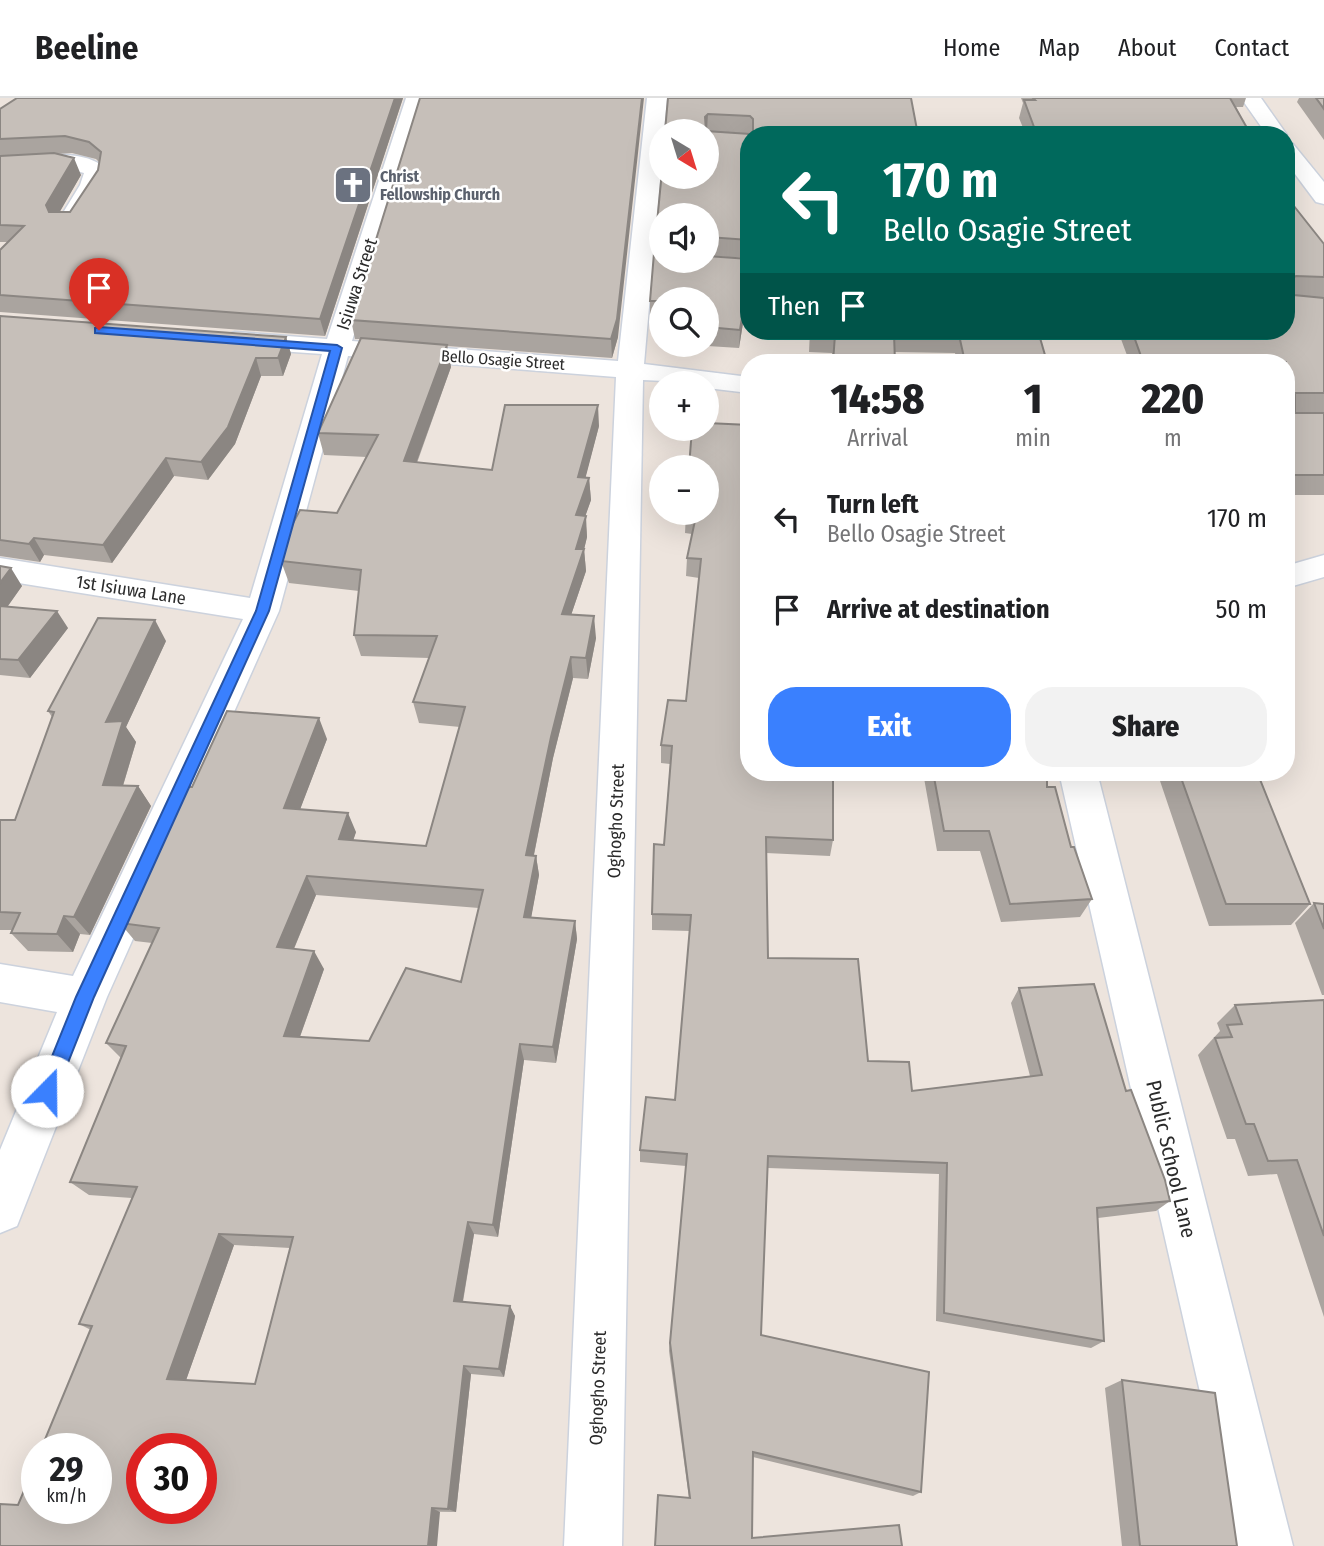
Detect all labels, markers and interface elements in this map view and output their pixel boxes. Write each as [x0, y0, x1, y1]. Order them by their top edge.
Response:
text: Beeline [35, 28, 139, 68]
text: Home [943, 34, 1000, 62]
text: Map [1038, 34, 1080, 62]
text: About [1118, 34, 1176, 62]
text: Contact [1214, 34, 1289, 62]
north arrow [649, 119, 719, 189]
map controls [649, 119, 719, 525]
text: 170 m [883, 151, 999, 210]
icon: left [768, 154, 859, 245]
church icon: Christ Fellowship Church [332, 164, 374, 206]
place label: Christ Fellowship Church [380, 167, 500, 204]
button: sound [649, 203, 719, 273]
text: Bello Osagie Street [883, 211, 1131, 249]
street label: Isiuwa Street [332, 235, 382, 333]
pin [69, 258, 129, 330]
icon: arrive [80, 269, 118, 307]
button: search [649, 287, 719, 357]
icon: arrive [834, 287, 872, 325]
text: Then [768, 291, 820, 322]
street label: Bello Osagie Street [440, 346, 566, 374]
button: + [649, 371, 719, 441]
text: 14:58 [831, 374, 925, 424]
text: 1 [1024, 374, 1042, 424]
text: 220 [1142, 374, 1204, 424]
text: Arrival [847, 424, 908, 452]
text: min [1015, 424, 1051, 452]
text: m [1164, 424, 1182, 452]
button: − [649, 455, 719, 525]
text: Turn left [827, 489, 919, 520]
icon: left [768, 500, 806, 538]
text: 170 m [1207, 503, 1267, 534]
text: Bello Osagie Street [827, 520, 1006, 548]
street label: 1st Isiuwa Lane [75, 570, 188, 610]
icon: arrive [768, 591, 806, 629]
text: Arrive at destination [827, 594, 1050, 625]
text: 50 m [1215, 594, 1267, 625]
button: Exit [768, 687, 1011, 767]
button: Share [1025, 687, 1267, 767]
street label: Oghogho Street [603, 763, 629, 879]
position arrow [10, 1054, 84, 1128]
street label: Public School Lane [1140, 1077, 1202, 1241]
street label: Oghogho Street [585, 1330, 611, 1446]
speed limit sign: 30 [126, 1433, 217, 1524]
text: 29 [49, 1448, 84, 1490]
text: km/h [46, 1485, 87, 1507]

